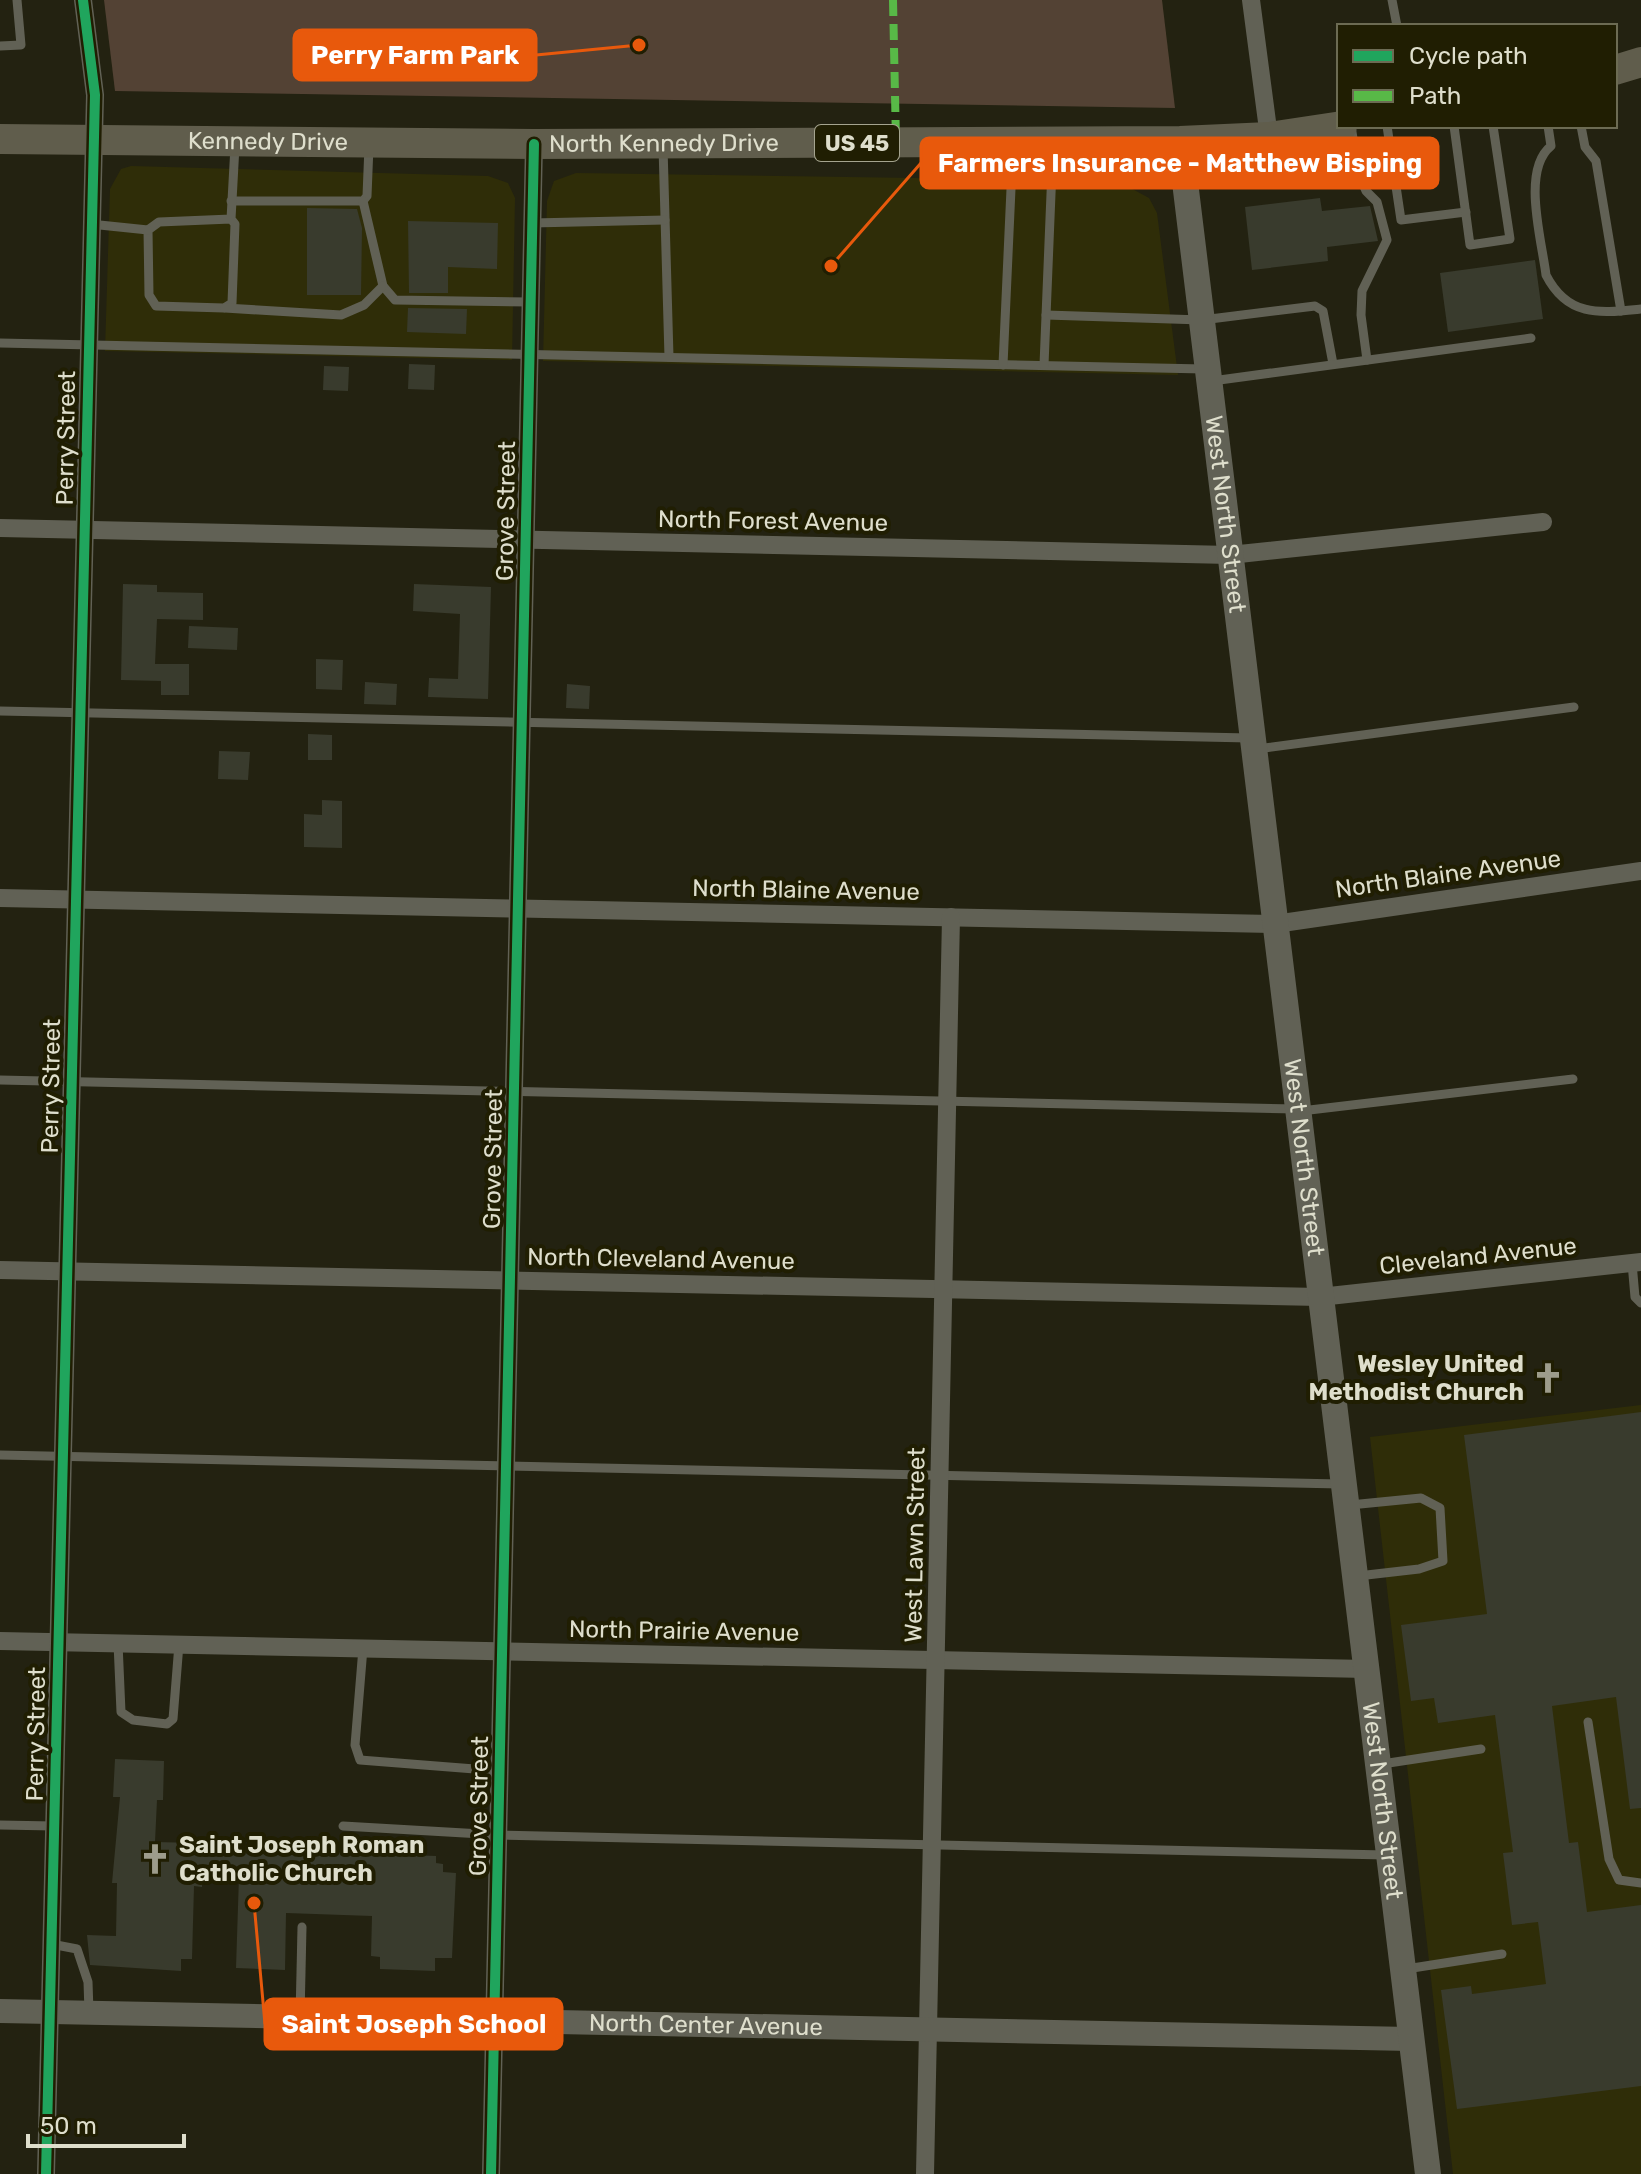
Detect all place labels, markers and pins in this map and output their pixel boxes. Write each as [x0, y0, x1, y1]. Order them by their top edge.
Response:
callout: Perry Farm Park [294, 30, 536, 80]
callout: Farmers Insurance - Matthew Bisping [921, 138, 1438, 188]
place label: Wesley United Methodist Church [1309, 1350, 1524, 1406]
church icon: Wesley United Methodist Church [1531, 1361, 1565, 1395]
place label: Saint Joseph Roman Catholic Church [179, 1831, 424, 1887]
church icon: Saint Joseph Roman Catholic Church [138, 1842, 172, 1876]
callout: Saint Joseph School [265, 1999, 562, 2049]

